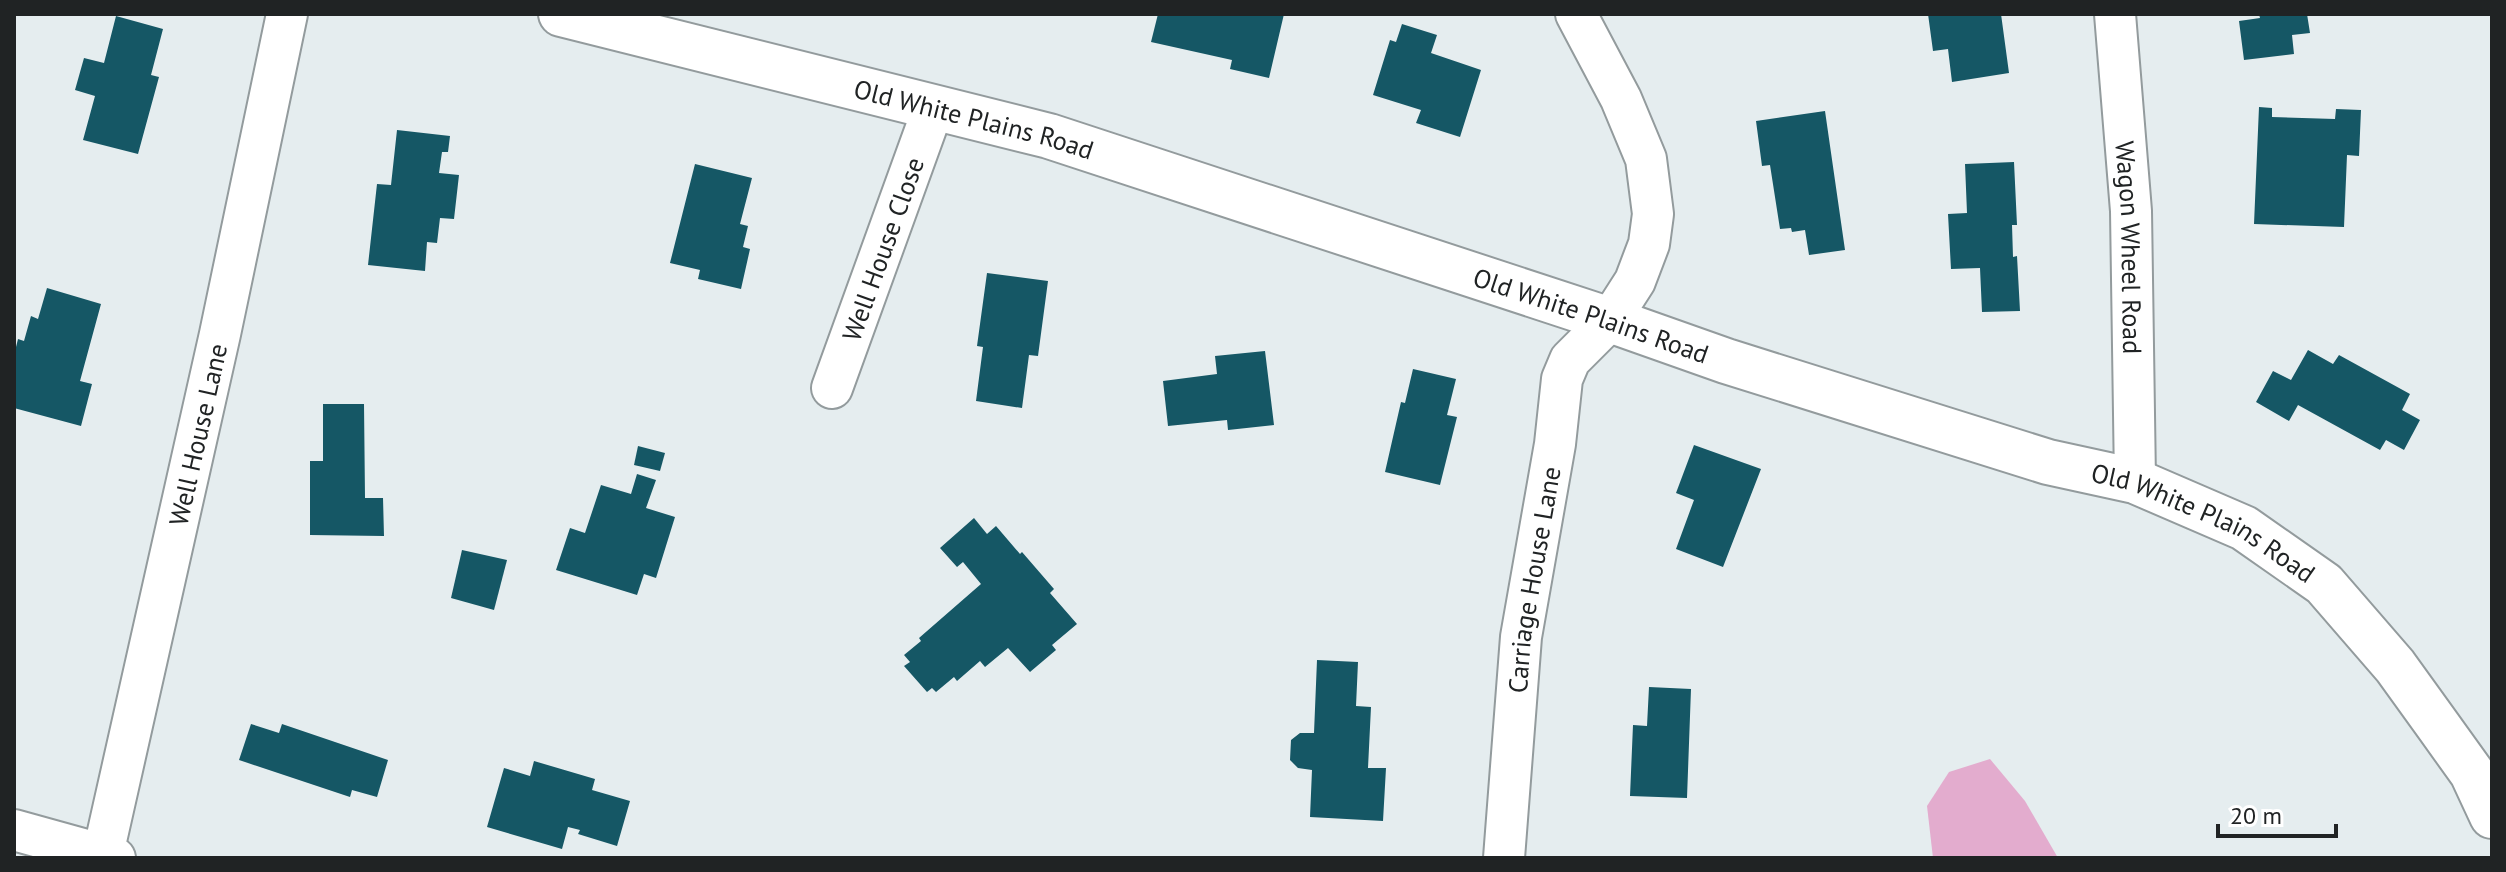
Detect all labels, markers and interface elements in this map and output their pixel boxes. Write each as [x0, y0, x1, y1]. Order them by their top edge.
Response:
street label: Old White Plains Road [851, 71, 1098, 166]
street label: Wagon Wheel Road [2109, 139, 2150, 354]
street label: Well House Close [834, 153, 931, 345]
street label: Old White Plains Road [1469, 260, 1713, 370]
street label: Well House Lane [161, 340, 234, 529]
street label: Old White Plains Road [2088, 455, 2322, 589]
street label: Carriage House Lane [1500, 464, 1567, 694]
scale bar [2218, 788, 2336, 838]
text: 20 m [2230, 800, 2282, 831]

